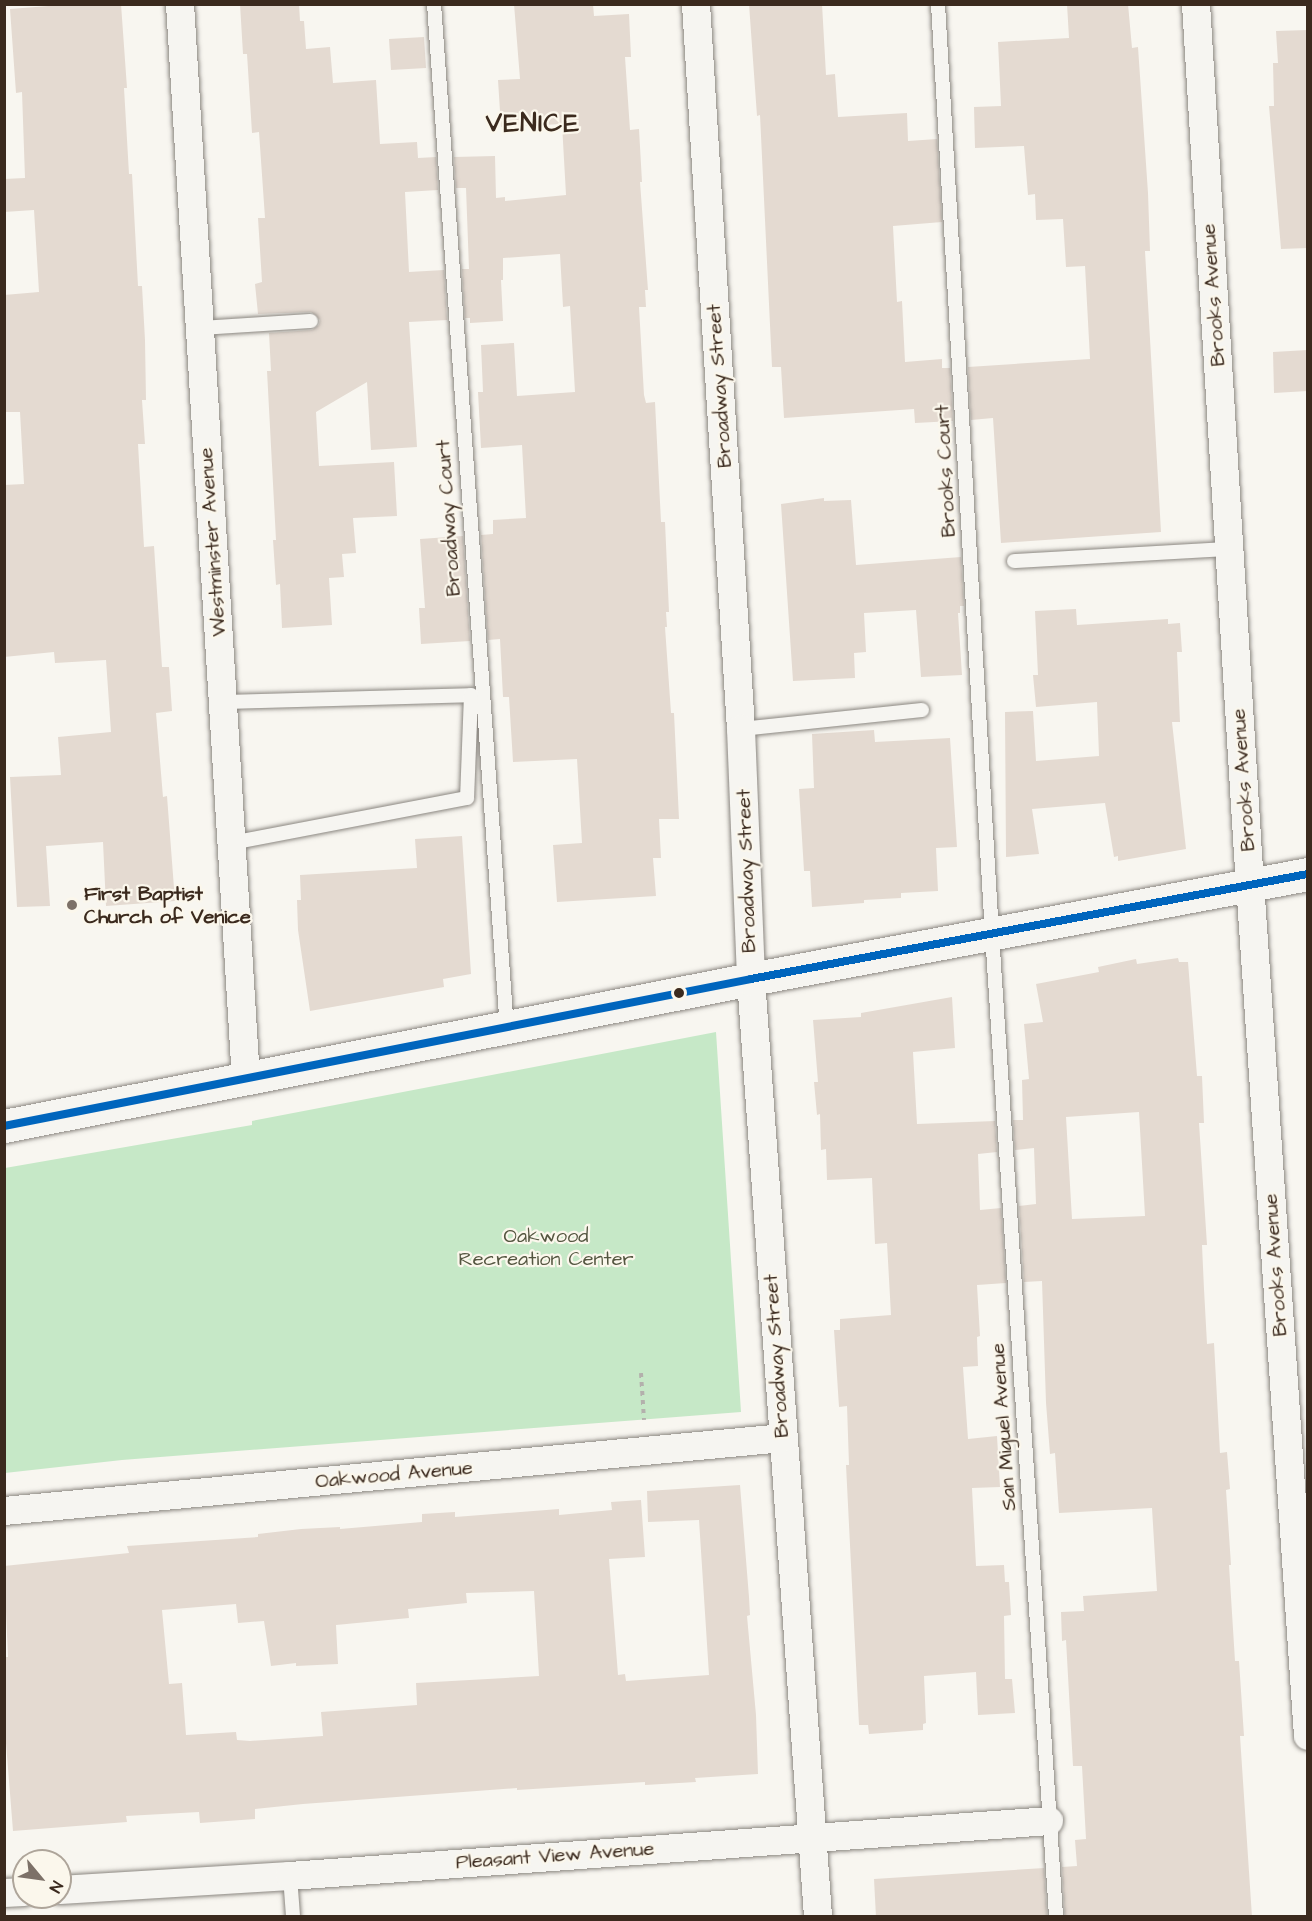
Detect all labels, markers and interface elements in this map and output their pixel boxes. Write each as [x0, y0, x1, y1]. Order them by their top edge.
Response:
district label: VENICE [486, 108, 580, 140]
street label: Brooks Avenue [1197, 223, 1231, 367]
street label: Broadway Street [702, 303, 738, 469]
street label: Brooks Court [931, 404, 961, 538]
street label: Broadway Court [432, 439, 466, 597]
street label: Westminster Avenue [194, 447, 232, 637]
street label: Brooks Avenue [1227, 708, 1261, 852]
street label: Broadway Street [732, 789, 762, 953]
place label: First Baptist Church of Venice [84, 882, 251, 929]
marker: First Baptist Church of Venice [65, 898, 79, 912]
unlabelled marker [673, 987, 685, 999]
street label: Brooks Avenue [1259, 1193, 1293, 1337]
park label: Oakwood Recreation Center [458, 1224, 634, 1271]
street label: Broadway Street [759, 1273, 795, 1439]
street label: San Miguel Avenue [986, 1342, 1022, 1512]
street label: Oakwood Avenue [314, 1456, 474, 1494]
street label: Pleasant View Avenue [455, 1837, 655, 1875]
north arrow [12, 1849, 72, 1909]
text: N [44, 1877, 68, 1896]

